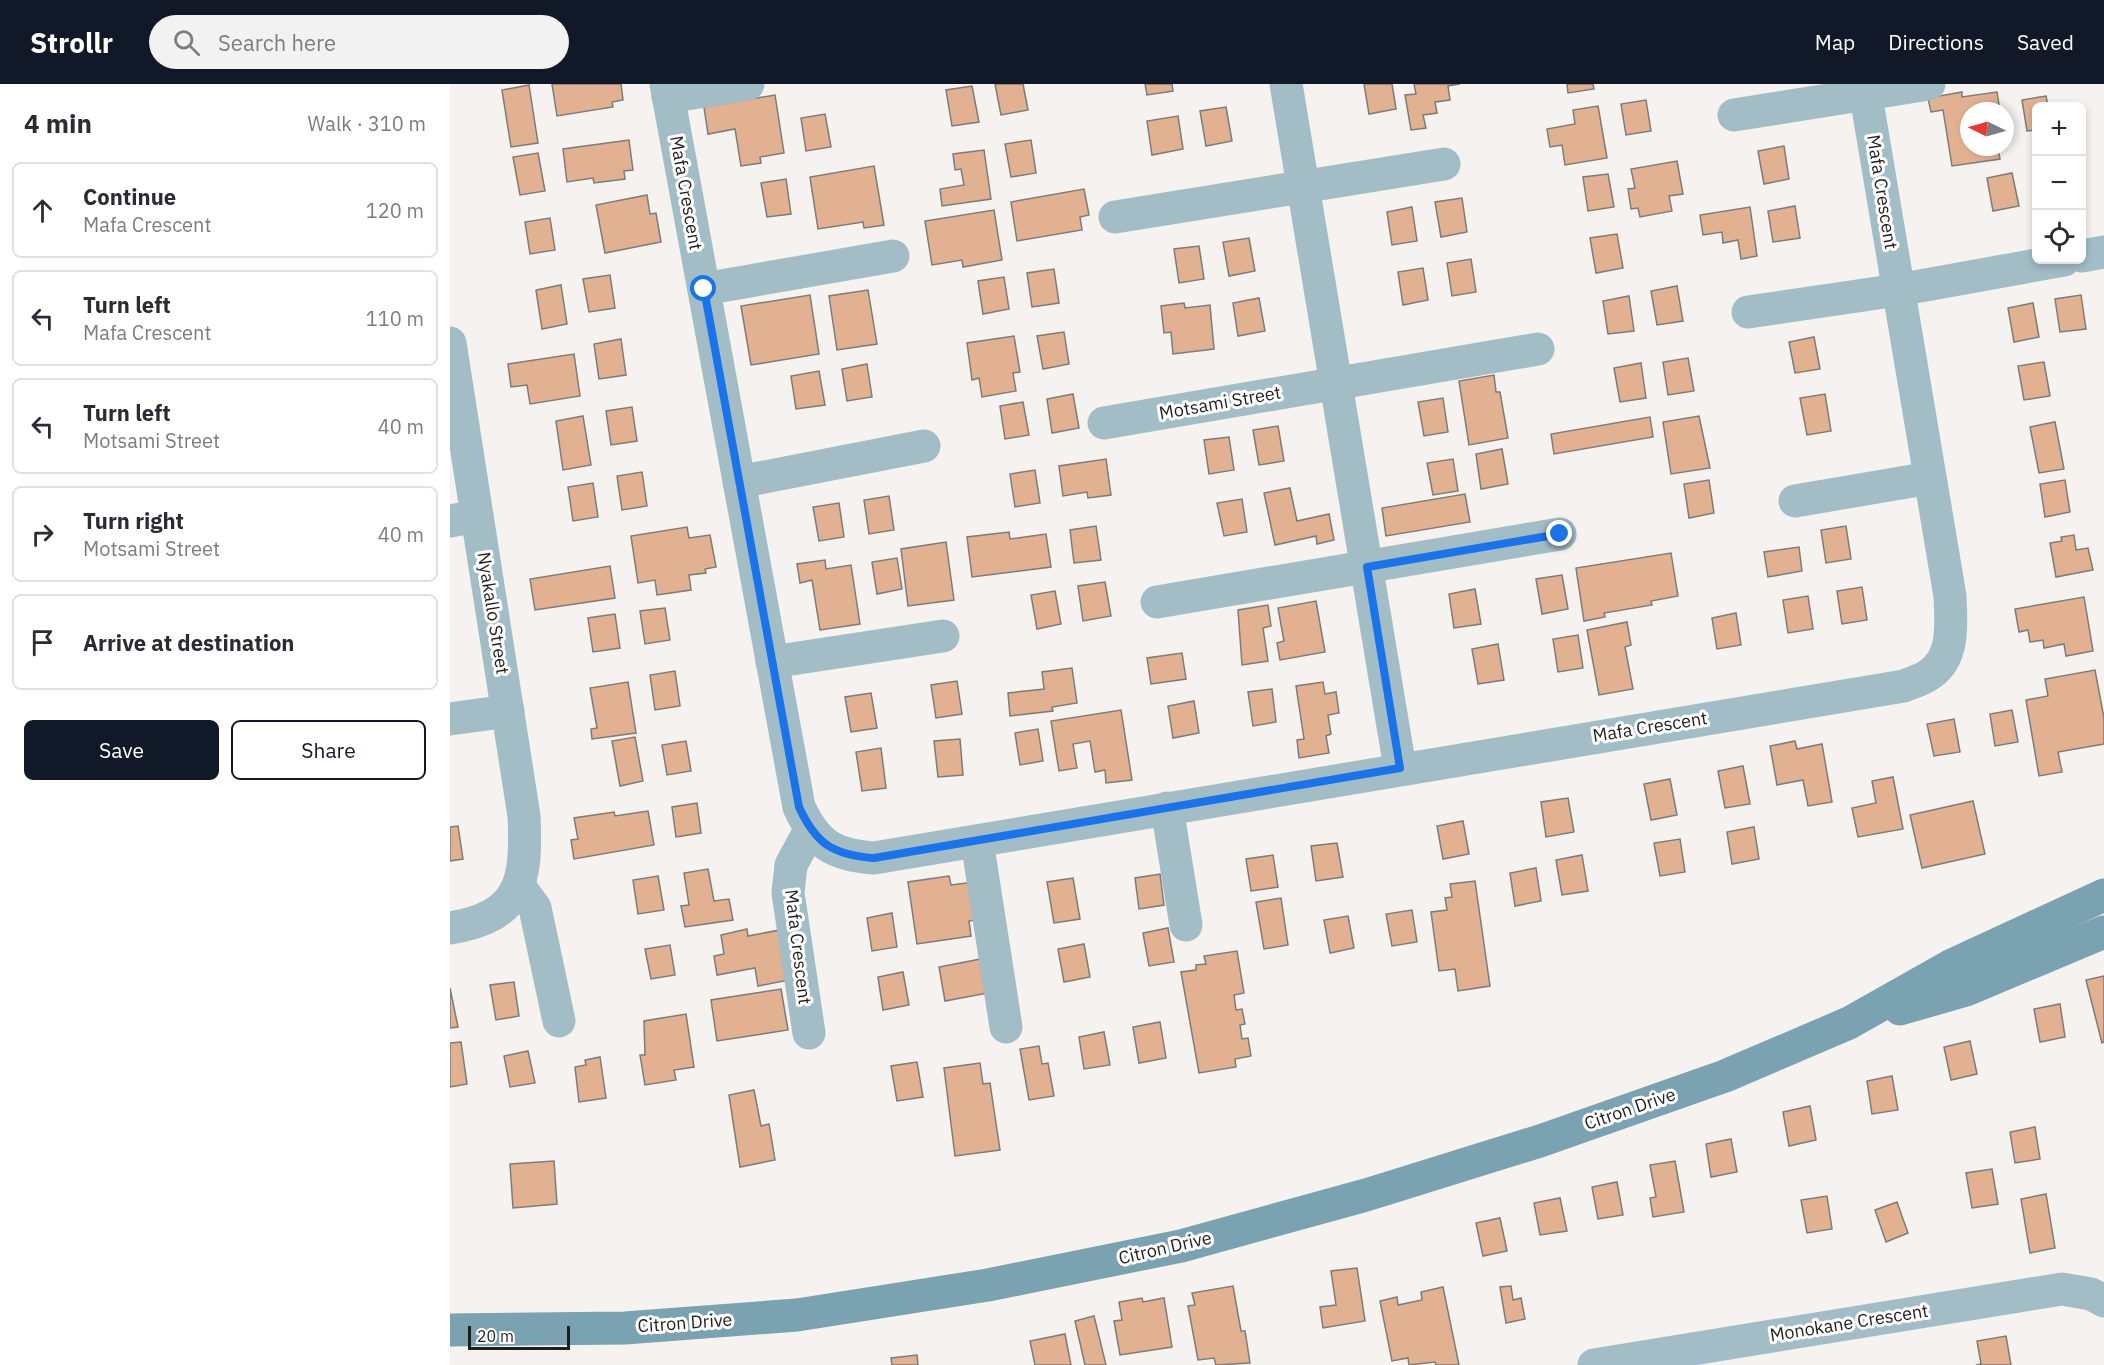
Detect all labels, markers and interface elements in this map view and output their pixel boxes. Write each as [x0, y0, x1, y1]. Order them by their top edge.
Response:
search box [149, 15, 569, 69]
text: Strollr [30, 24, 113, 61]
icon: search [170, 26, 203, 59]
text: Search here [218, 28, 336, 57]
text: Map [1815, 28, 1855, 56]
text: Directions [1888, 28, 1984, 56]
text: Saved [2017, 28, 2074, 56]
north arrow [1960, 102, 2014, 156]
map controls [2032, 102, 2086, 264]
button: + [2032, 102, 2086, 156]
text: 4 min [24, 106, 92, 140]
text: Walk · 310 m [308, 110, 426, 137]
street label: Mafa Crescent [1862, 133, 1903, 251]
street label: Mafa Crescent [665, 134, 708, 252]
button: − [2032, 156, 2086, 210]
text: Continue [83, 182, 176, 211]
icon: ahead [26, 194, 59, 227]
text: 120 m [366, 197, 424, 224]
button: locate [2032, 210, 2086, 264]
text: Mafa Crescent [83, 211, 211, 238]
route start [690, 275, 716, 301]
text: Turn left [83, 290, 171, 319]
icon: left [26, 302, 59, 335]
text: 110 m [366, 305, 424, 332]
text: Mafa Crescent [83, 319, 211, 346]
street label: Motsami Street [1157, 380, 1283, 425]
text: Turn left [83, 398, 171, 427]
icon: left [26, 410, 59, 443]
text: 40 m [378, 413, 424, 440]
text: Motsami Street [83, 427, 220, 454]
text: Turn right [83, 506, 184, 535]
icon: right [26, 518, 59, 551]
route end [1546, 520, 1572, 546]
text: 40 m [378, 521, 424, 548]
text: Motsami Street [83, 535, 220, 562]
street label: Nyakallo Street [472, 550, 515, 676]
icon: arrive [26, 626, 59, 659]
text: Arrive at destination [83, 628, 294, 657]
street label: Mafa Crescent [1591, 706, 1709, 747]
button: Save [24, 720, 219, 780]
button: Share [231, 720, 426, 780]
street label: Mafa Crescent [780, 888, 817, 1006]
street label: Citron Drive [1581, 1082, 1679, 1135]
street label: Citron Drive [1116, 1226, 1214, 1269]
street label: Monokane Crescent [1768, 1299, 1930, 1346]
street label: Citron Drive [637, 1308, 733, 1337]
scale bar [468, 1323, 570, 1350]
text: 20 m [477, 1326, 514, 1346]

